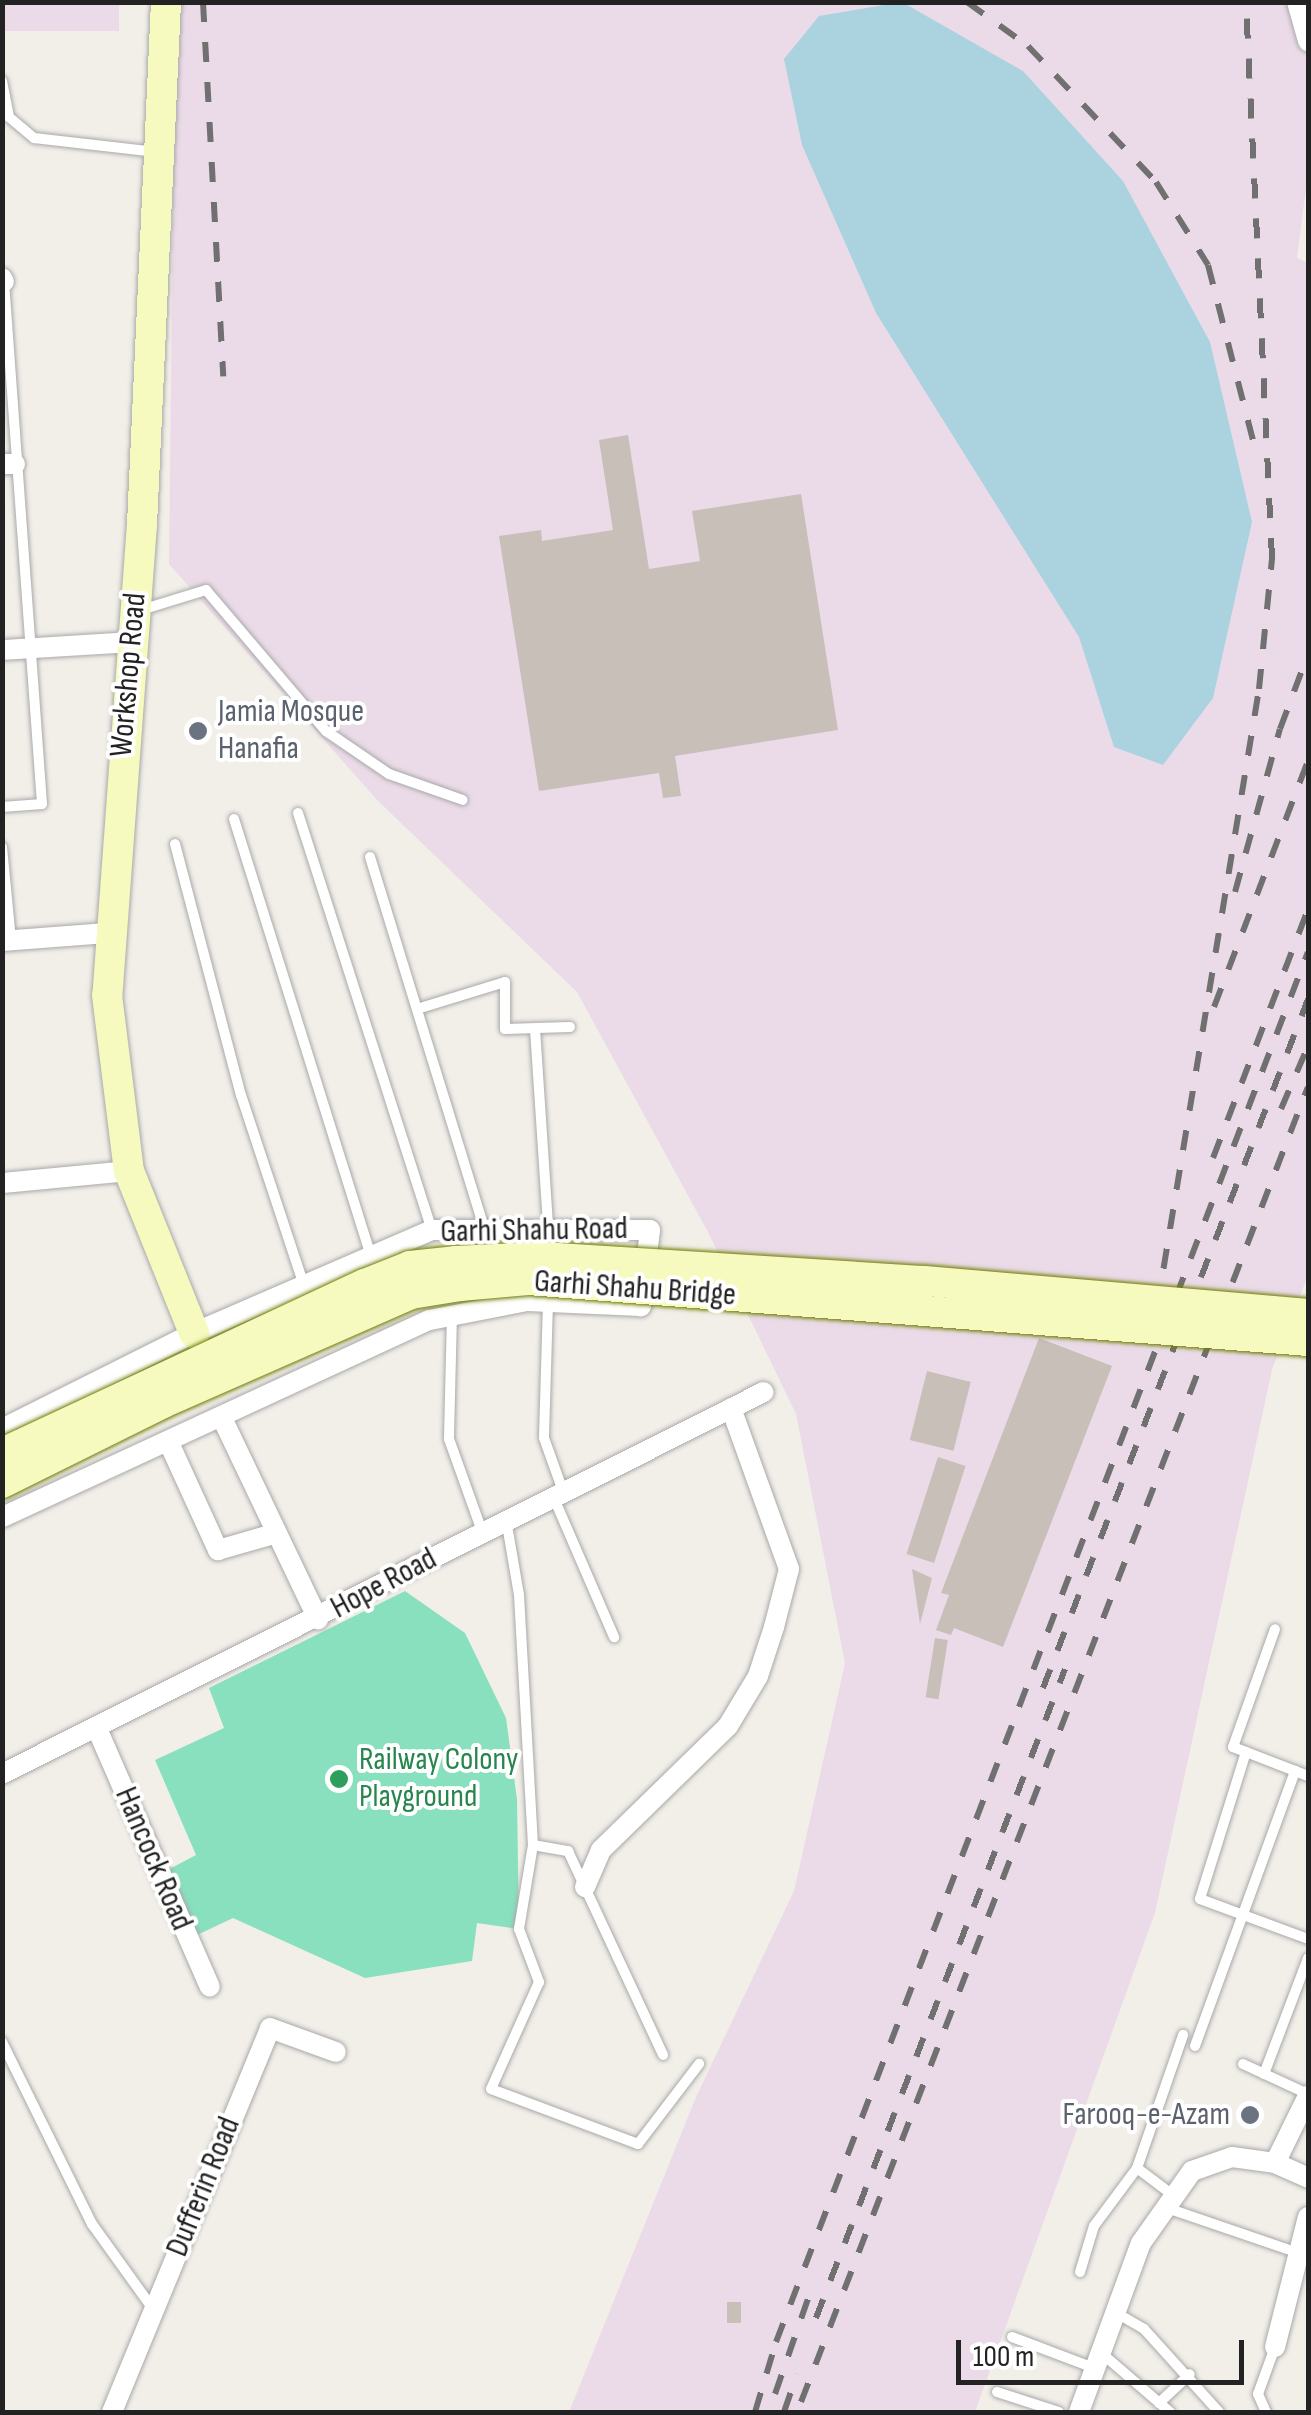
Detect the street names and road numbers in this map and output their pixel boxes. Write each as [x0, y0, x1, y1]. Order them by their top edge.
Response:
street label: Workshop Road [103, 591, 155, 759]
street label: Garhi Shahu Road [440, 1210, 628, 1252]
street label: Garhi Shahu Bridge [533, 1263, 737, 1315]
street label: Hope Road [325, 1540, 443, 1628]
street label: Hancock Road [106, 1782, 200, 1936]
street label: Dufferin Road [159, 2112, 249, 2262]

